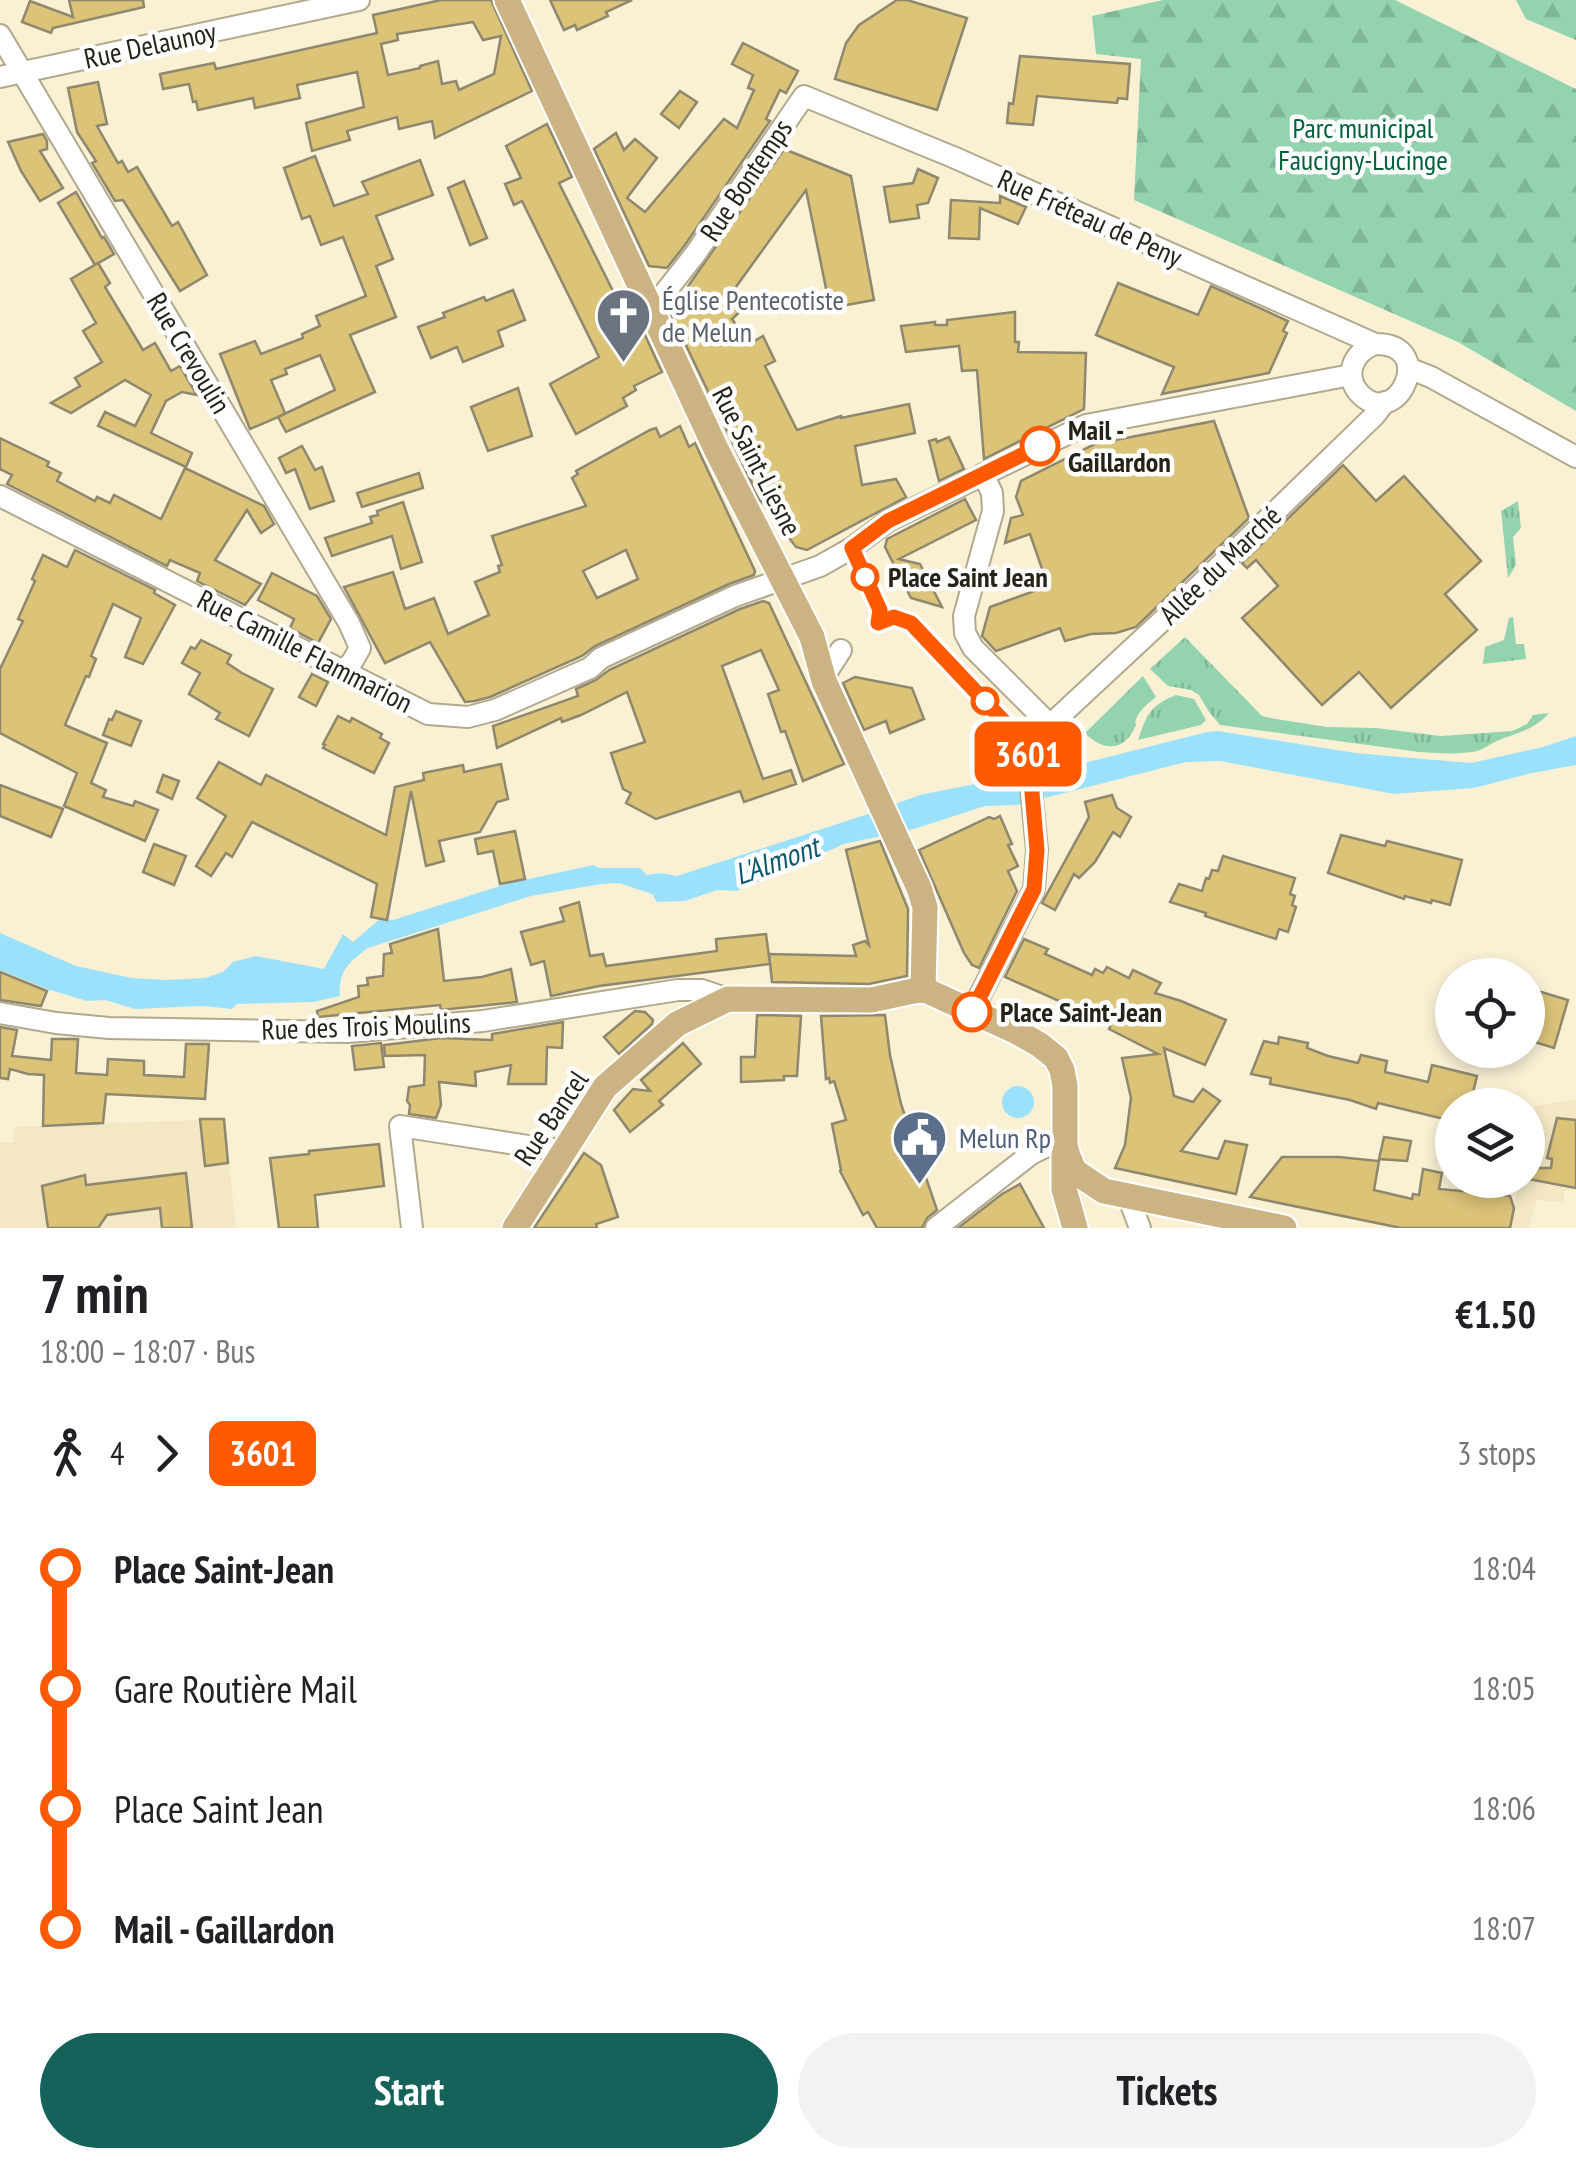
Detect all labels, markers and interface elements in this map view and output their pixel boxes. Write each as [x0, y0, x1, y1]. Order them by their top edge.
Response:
street label: Rue Delaunoy [81, 12, 220, 77]
park label: Parc municipal Faucigny-Lucinge [1278, 109, 1448, 178]
street label: Rue Bontemps [691, 112, 800, 248]
street label: Rue Fréteau de Peny [992, 160, 1189, 275]
place label: Église Pentecotiste de Melun [662, 281, 844, 350]
street label: Rue Crevoulin [139, 286, 240, 420]
church icon: Église Pentecotiste de Melun [593, 286, 653, 365]
street label: Rue Saint-Liesne [704, 380, 811, 542]
place label: Mail - Gaillardon [1068, 411, 1171, 480]
marker: Mail - Gaillardon [1021, 427, 1059, 465]
street label: Allée du Marché [1151, 497, 1289, 632]
place label: Place Saint Jean [888, 558, 1048, 595]
marker: Place Saint Jean [852, 564, 878, 590]
street label: Rue Camille Flammarion [191, 580, 419, 721]
unlabelled marker [972, 688, 998, 714]
line badge: 3601 [958, 722, 1098, 786]
text: 3601 [995, 731, 1061, 777]
water label: L'Almont [729, 825, 828, 893]
map controls [1435, 958, 1545, 1198]
button: locate [1435, 958, 1545, 1068]
marker: Place Saint-Jean [953, 993, 991, 1031]
place label: Place Saint-Jean [1000, 993, 1162, 1030]
street label: Rue des Trois Moulins [261, 1003, 471, 1048]
street label: Rue Bancel [505, 1062, 596, 1173]
button: layers [1435, 1088, 1545, 1198]
public building icon: Melun Rp [890, 1108, 950, 1187]
place label: Melun Rp [959, 1119, 1051, 1156]
text: 7 min [40, 1257, 149, 1328]
text: €1.50 [1455, 1289, 1536, 1338]
text: 18:00 – 18:07 · Bus [40, 1330, 255, 1372]
icon: walk [40, 1426, 95, 1481]
icon: forward [139, 1426, 194, 1481]
text: 3601 [229, 1430, 296, 1476]
text: 4 [110, 1432, 124, 1474]
text: 3 stops [1457, 1432, 1536, 1474]
text: Place Saint-Jean [114, 1544, 334, 1593]
text: 18:04 [1472, 1547, 1536, 1589]
text: Gare Routière Mail [114, 1664, 357, 1713]
text: 18:05 [1472, 1667, 1536, 1709]
text: Place Saint Jean [114, 1784, 323, 1833]
text: 18:06 [1472, 1787, 1536, 1829]
text: Mail - Gaillardon [114, 1904, 335, 1953]
text: 18:07 [1472, 1907, 1536, 1949]
button: Start [40, 2033, 778, 2148]
button: Tickets [798, 2033, 1536, 2148]

